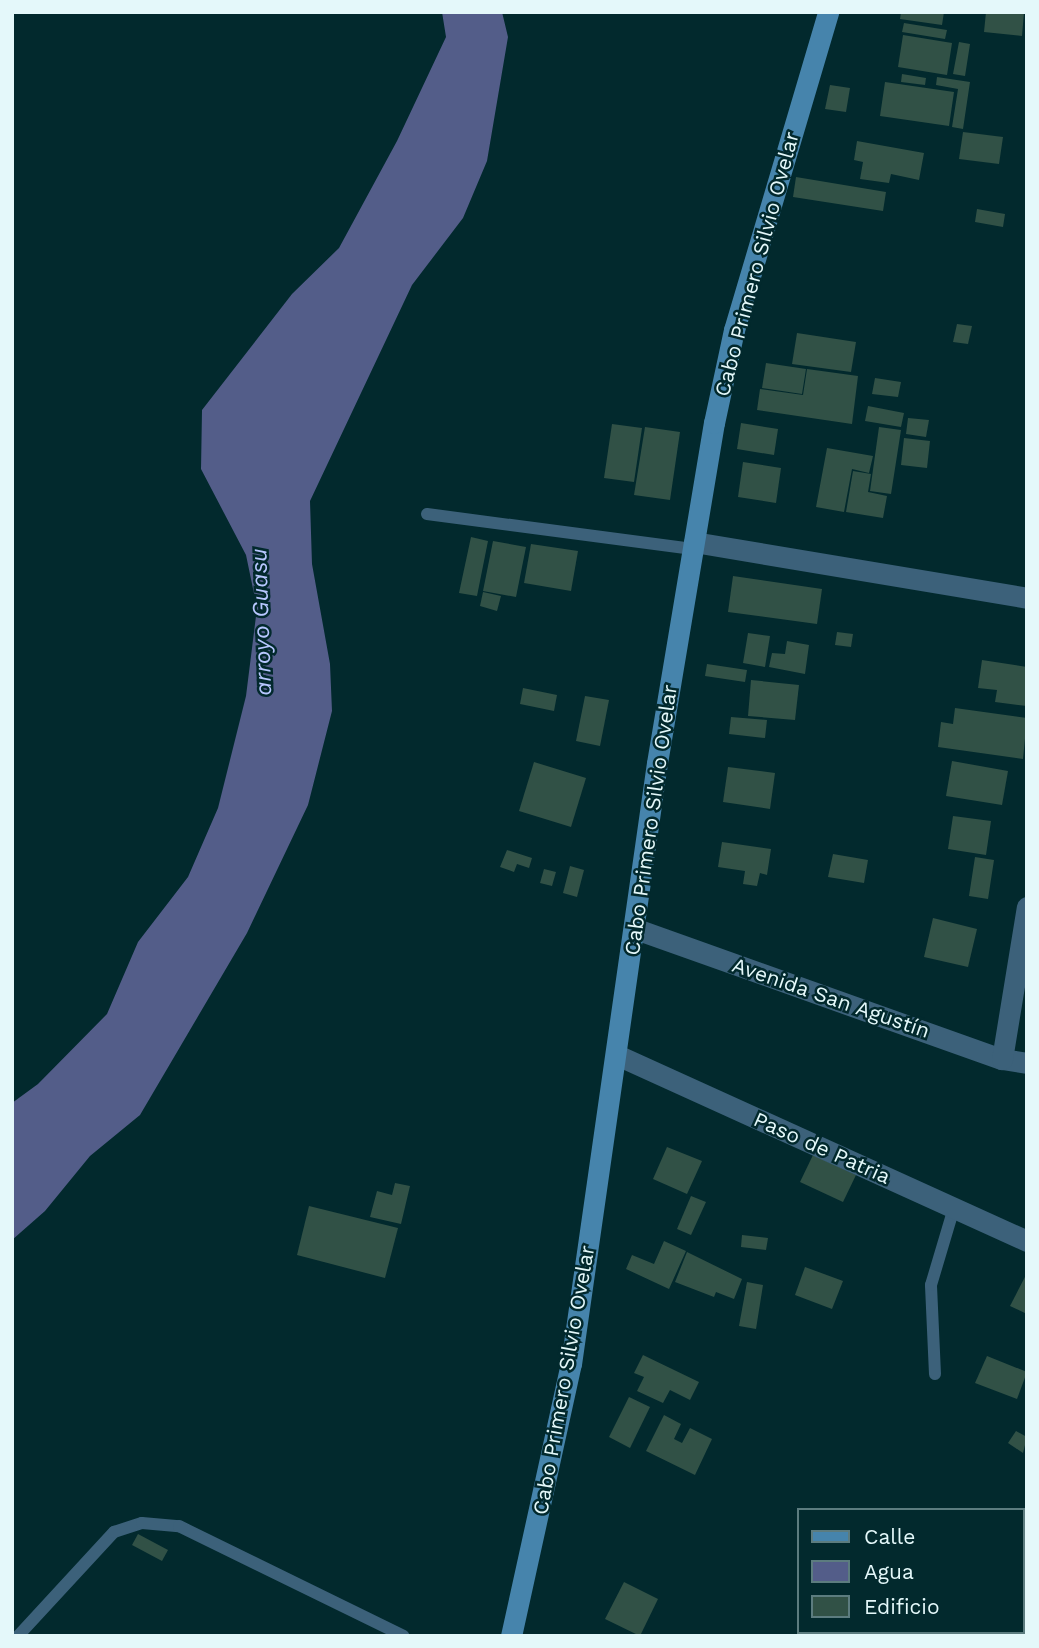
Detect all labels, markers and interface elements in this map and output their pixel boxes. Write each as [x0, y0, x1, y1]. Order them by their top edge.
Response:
street label: Cabo Primero Silvio Ovelar [709, 129, 805, 399]
water label: arroyo Guasu [246, 548, 278, 696]
street label: Cabo Primero Silvio Ovelar [620, 683, 682, 957]
street label: Avenida San Agustín [728, 952, 934, 1044]
street label: Paso de Patria [750, 1107, 894, 1189]
street label: Cabo Primero Silvio Ovelar [528, 1243, 600, 1517]
legend [797, 1508, 1025, 1634]
text: Calle [864, 1524, 915, 1549]
text: Agua [864, 1559, 914, 1584]
text: Edificio [864, 1594, 940, 1619]

